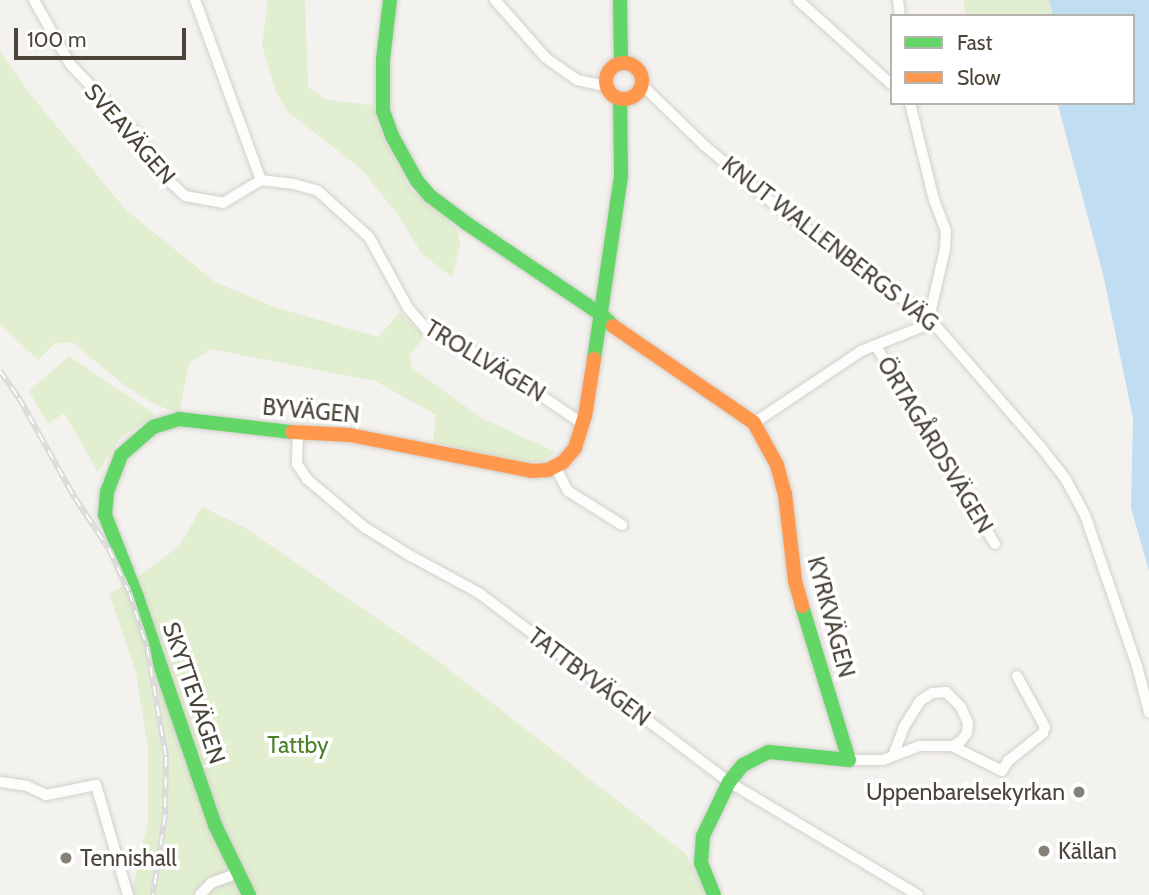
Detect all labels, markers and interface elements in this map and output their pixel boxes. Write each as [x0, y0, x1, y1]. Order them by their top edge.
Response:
scale bar [18, 14, 189, 58]
legend [890, 14, 1135, 105]
text: 100 m [27, 27, 86, 52]
text: Fast [957, 30, 993, 55]
text: Slow [957, 65, 1001, 90]
street label: SVEAVÄGEN [79, 78, 181, 190]
street label: KNUT WALLENBERGS VÄG [716, 151, 944, 337]
street label: TROLLVÄGEN [420, 314, 550, 408]
street label: ÖRTAGÅRDSVÄGEN [871, 352, 999, 538]
street label: BYVÄGEN [261, 393, 361, 429]
street label: KYRKVÄGEN [802, 553, 860, 681]
street label: SKYTTEVÄGEN [157, 619, 231, 767]
street label: TATTBYVÄGEN [522, 622, 656, 732]
park label: Tattby [267, 731, 329, 759]
place label: Uppenbarelsekyrkan [866, 778, 1065, 806]
marker: Uppenbarelsekyrkan [1071, 784, 1087, 800]
place label: Källan [1058, 837, 1117, 865]
marker: Källan [1036, 843, 1052, 859]
place label: Tennishall [80, 844, 177, 872]
marker: Tennishall [58, 850, 74, 866]

